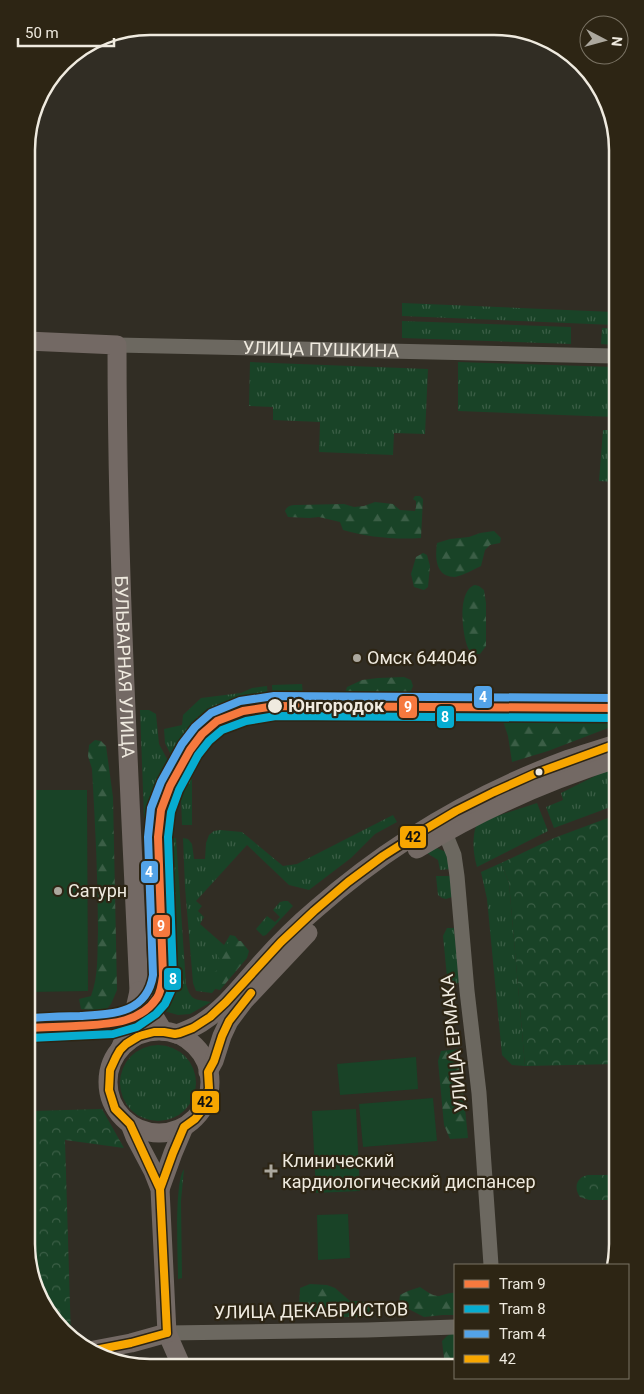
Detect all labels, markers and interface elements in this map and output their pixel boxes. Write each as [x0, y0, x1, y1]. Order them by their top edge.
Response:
scale bar [18, 15, 114, 47]
north arrow [579, 15, 629, 65]
text: 50 m [25, 24, 59, 42]
text: N [608, 36, 625, 47]
street label: УЛИЦА ПУШКИНА [243, 337, 400, 361]
street label: БУЛЬВАРНАЯ УЛИЦА [111, 575, 139, 759]
place label: Омск 644046 [367, 647, 477, 668]
marker: Омск 644046 [351, 652, 363, 664]
line badge: 4 [473, 685, 493, 709]
text: 4 [479, 689, 487, 705]
place label: Юнгородок [288, 695, 385, 716]
line badge: 9 [398, 695, 418, 719]
marker: Юнгородок [266, 697, 284, 715]
text: 9 [404, 699, 412, 715]
line badge: 8 [436, 705, 455, 729]
text: 8 [441, 709, 449, 725]
unlabelled marker [534, 767, 544, 777]
line badge: 42 [399, 825, 427, 849]
text: 42 [405, 829, 421, 845]
line badge: 4 [140, 860, 159, 884]
text: 4 [145, 864, 153, 880]
place label: Сатурн [68, 880, 127, 901]
marker: Сатурн [52, 885, 64, 897]
line badge: 9 [152, 914, 171, 938]
text: 9 [157, 918, 165, 934]
line badge: 8 [163, 967, 182, 991]
text: 8 [169, 971, 177, 987]
street label: УЛИЦА ЕРМАКА [436, 973, 471, 1113]
line badge: 42 [191, 1090, 220, 1114]
text: 42 [197, 1094, 213, 1110]
place label: Клинический кардиологический диспансер [282, 1150, 536, 1192]
marker: Клинический кардиологический диспансер [264, 1164, 278, 1178]
legend [454, 1264, 629, 1379]
text: Tram 9 [499, 1275, 546, 1293]
street label: УЛИЦА ДЕКАБРИСТОВ [214, 1298, 408, 1323]
text: Tram 8 [499, 1300, 546, 1318]
text: Tram 4 [499, 1325, 546, 1343]
text: 42 [499, 1350, 516, 1368]

